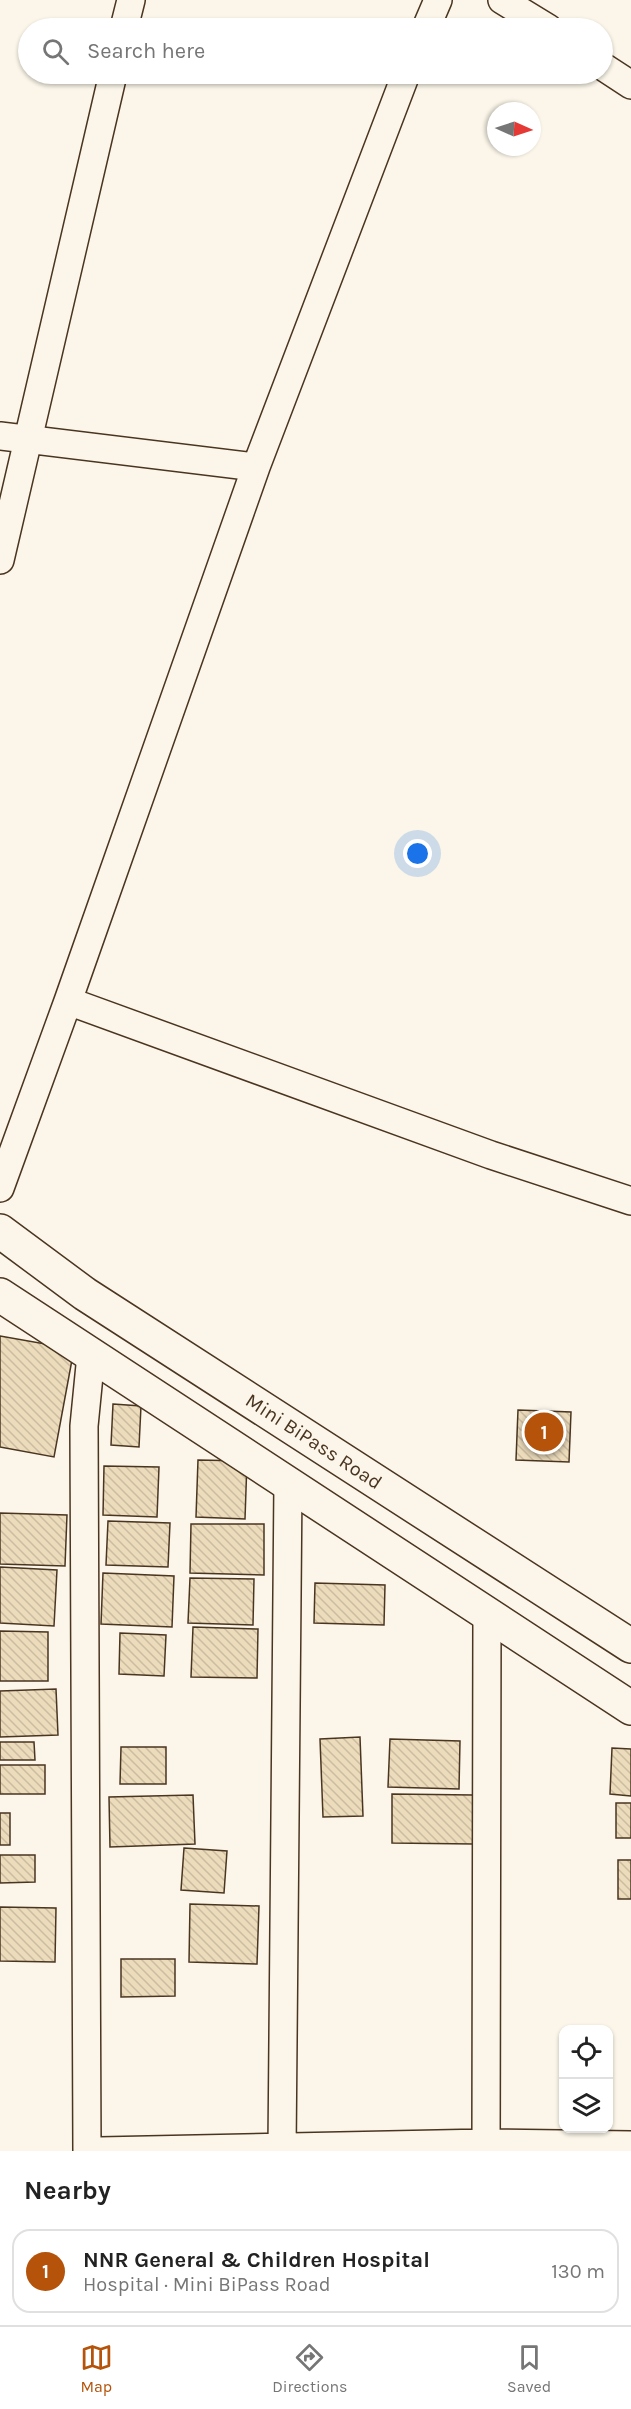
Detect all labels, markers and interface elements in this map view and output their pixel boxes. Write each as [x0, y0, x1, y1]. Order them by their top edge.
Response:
search box [18, 18, 613, 84]
icon: search [39, 35, 72, 68]
text: Search here [87, 38, 205, 64]
north arrow [487, 102, 541, 156]
your location [403, 839, 432, 868]
street label: Mini BiPass Road [241, 1389, 386, 1494]
pin: 1 [524, 1410, 564, 1454]
map controls [559, 2025, 613, 2133]
button: locate [559, 2025, 613, 2079]
button: layers [559, 2079, 613, 2133]
text: Nearby [24, 2175, 111, 2206]
text: NNR General & Children Hospital [83, 2247, 430, 2273]
text: 1 [42, 2260, 49, 2283]
text: 130 m [551, 2260, 605, 2283]
text: Hospital · Mini BiPass Road [83, 2273, 331, 2296]
tab: Map [80, 2341, 113, 2396]
tab: Directions [272, 2341, 347, 2396]
tab: Saved [507, 2341, 551, 2396]

